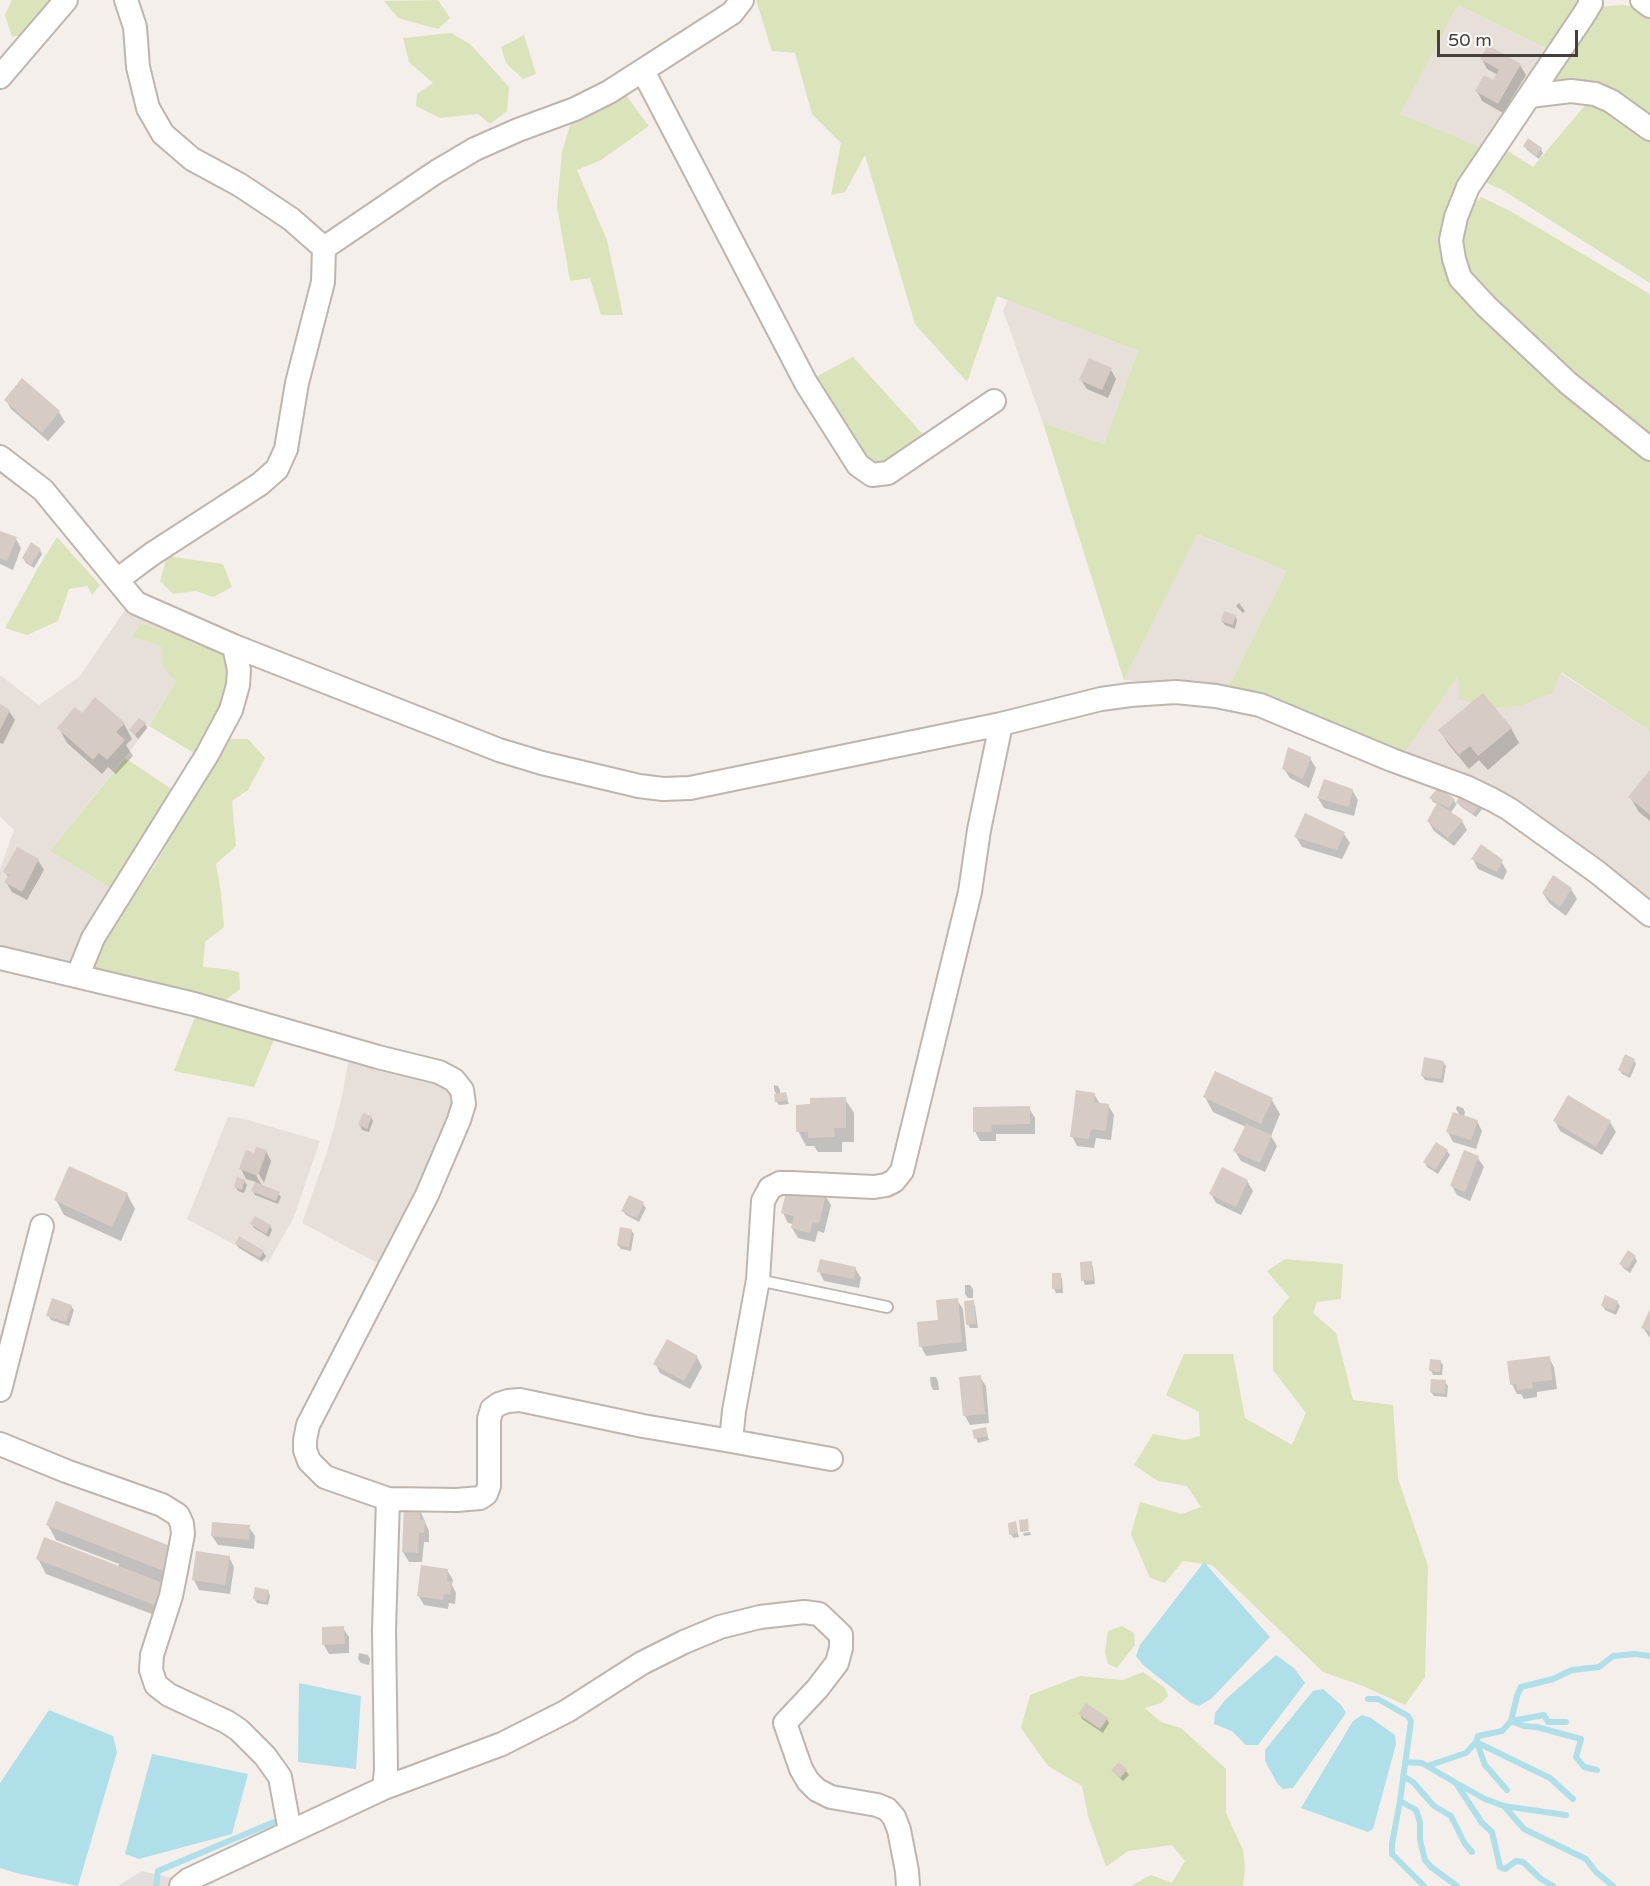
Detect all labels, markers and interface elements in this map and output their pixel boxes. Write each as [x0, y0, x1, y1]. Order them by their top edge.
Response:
scale bar [1440, 18, 1581, 56]
text: 50 m [1448, 29, 1492, 51]

